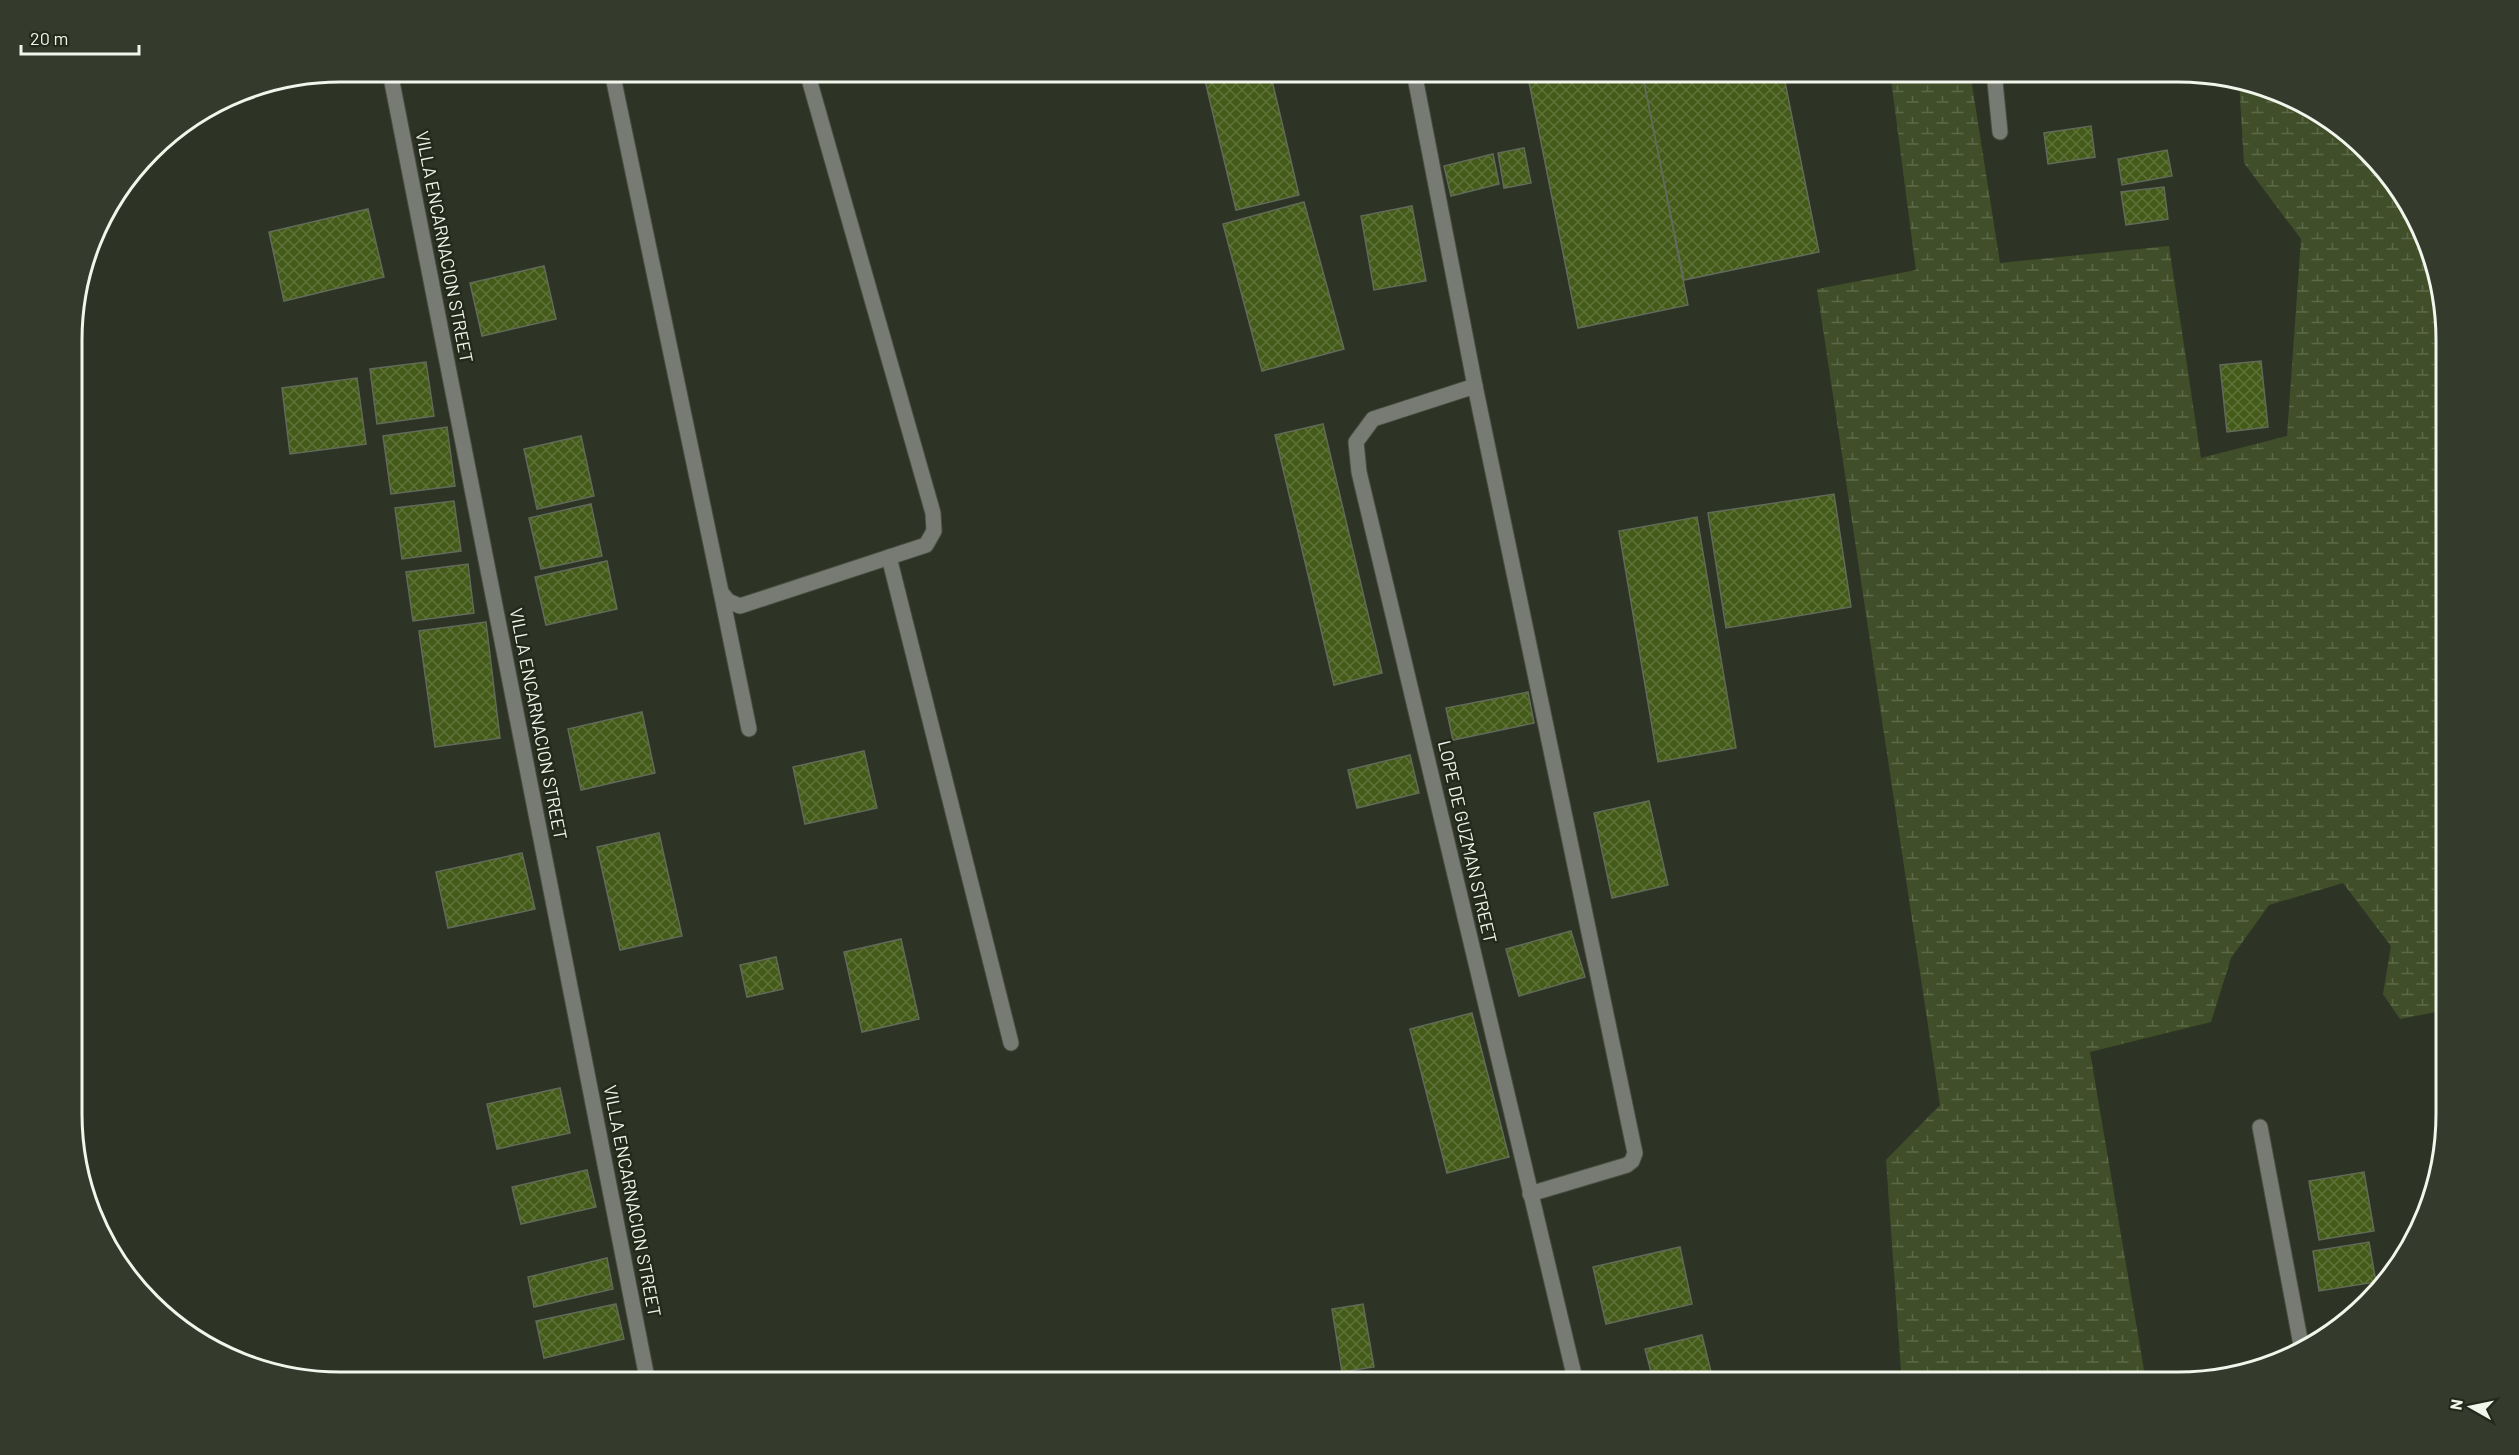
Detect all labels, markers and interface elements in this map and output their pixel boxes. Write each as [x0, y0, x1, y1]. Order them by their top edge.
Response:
scale bar [21, 18, 140, 56]
text: 20 m [30, 27, 68, 49]
street label: VILLA ENCARNACION STREET [412, 129, 478, 365]
street label: VILLA ENCARNACION STREET [506, 606, 572, 842]
street label: LOPE DE GUZMAN STREET [1434, 738, 1502, 945]
street label: VILLA ENCARNACION STREET [600, 1083, 666, 1319]
north arrow [2441, 1377, 2501, 1437]
text: N [2445, 1398, 2466, 1411]

